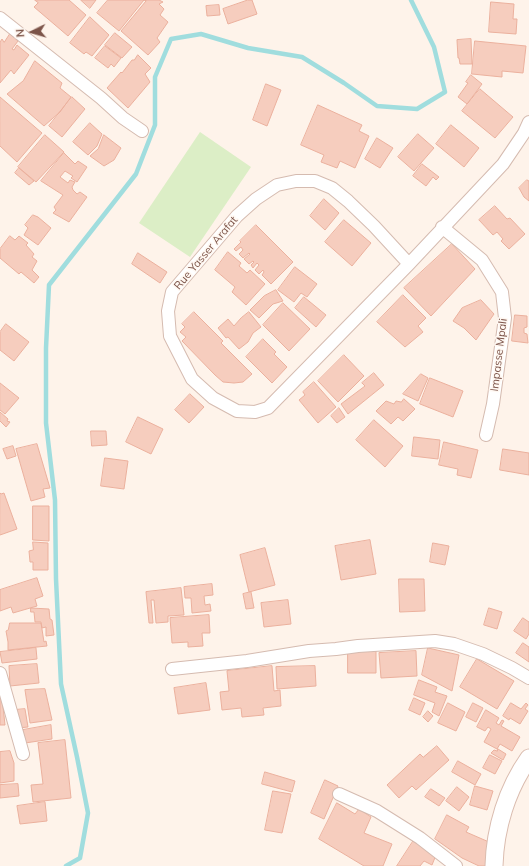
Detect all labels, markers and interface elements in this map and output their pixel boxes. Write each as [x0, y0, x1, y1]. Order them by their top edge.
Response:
north arrow [12, 12, 52, 52]
text: N [13, 28, 27, 38]
street label: Rue Yasser Arafat [171, 214, 241, 292]
street label: Impasse Mpali [488, 318, 510, 392]

